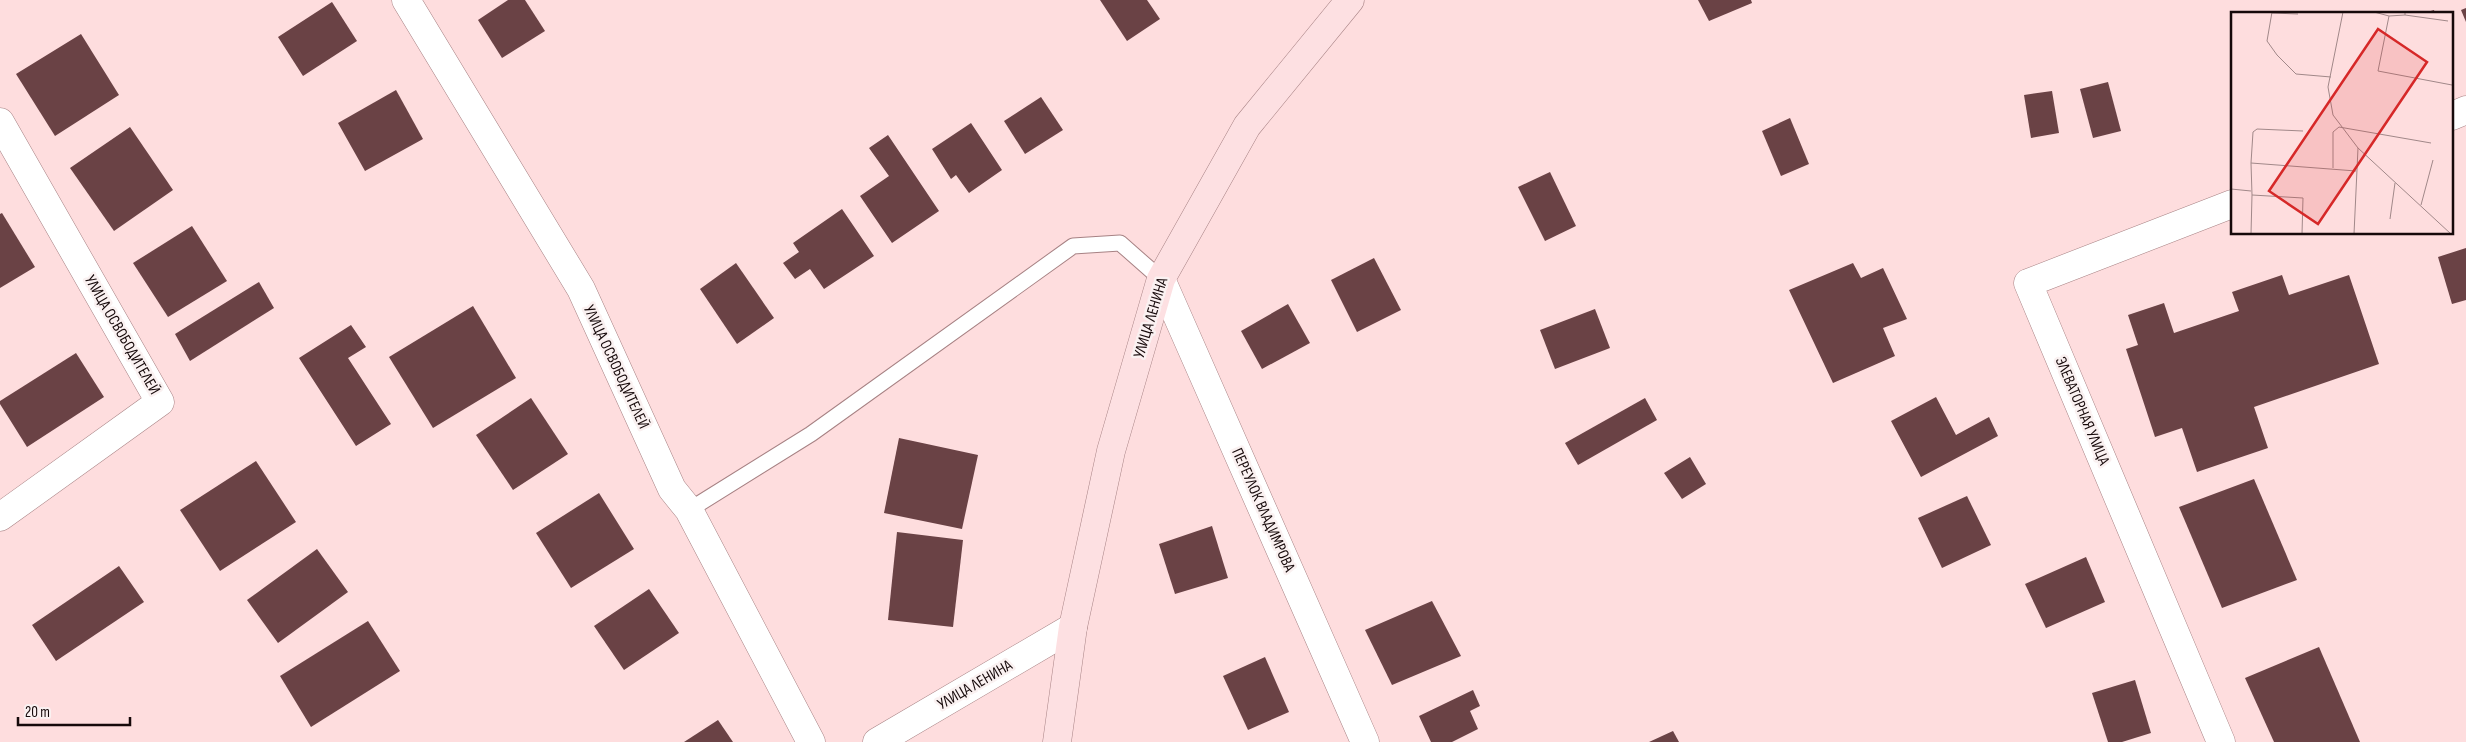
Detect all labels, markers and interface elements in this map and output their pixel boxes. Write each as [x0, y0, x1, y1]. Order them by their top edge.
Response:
inset map [2231, 12, 2454, 235]
street label: УЛИЦА ОСВОБОДИТЕЛЕЙ [80, 272, 164, 398]
street label: УЛИЦА ЛЕНИНА [1130, 275, 1172, 361]
street label: УЛИЦА ОСВОБОДИТЕЛЕЙ [579, 302, 653, 432]
street label: ЭЛЕВАТОРНАЯ УЛИЦА [2051, 354, 2113, 468]
street label: ПЕРЕУЛОК ВЛАДИМРОВА [1227, 445, 1299, 575]
street label: УЛИЦА ЛЕНИНА [934, 656, 1016, 714]
scale bar [18, 694, 130, 726]
text: 20 m [25, 703, 50, 722]

